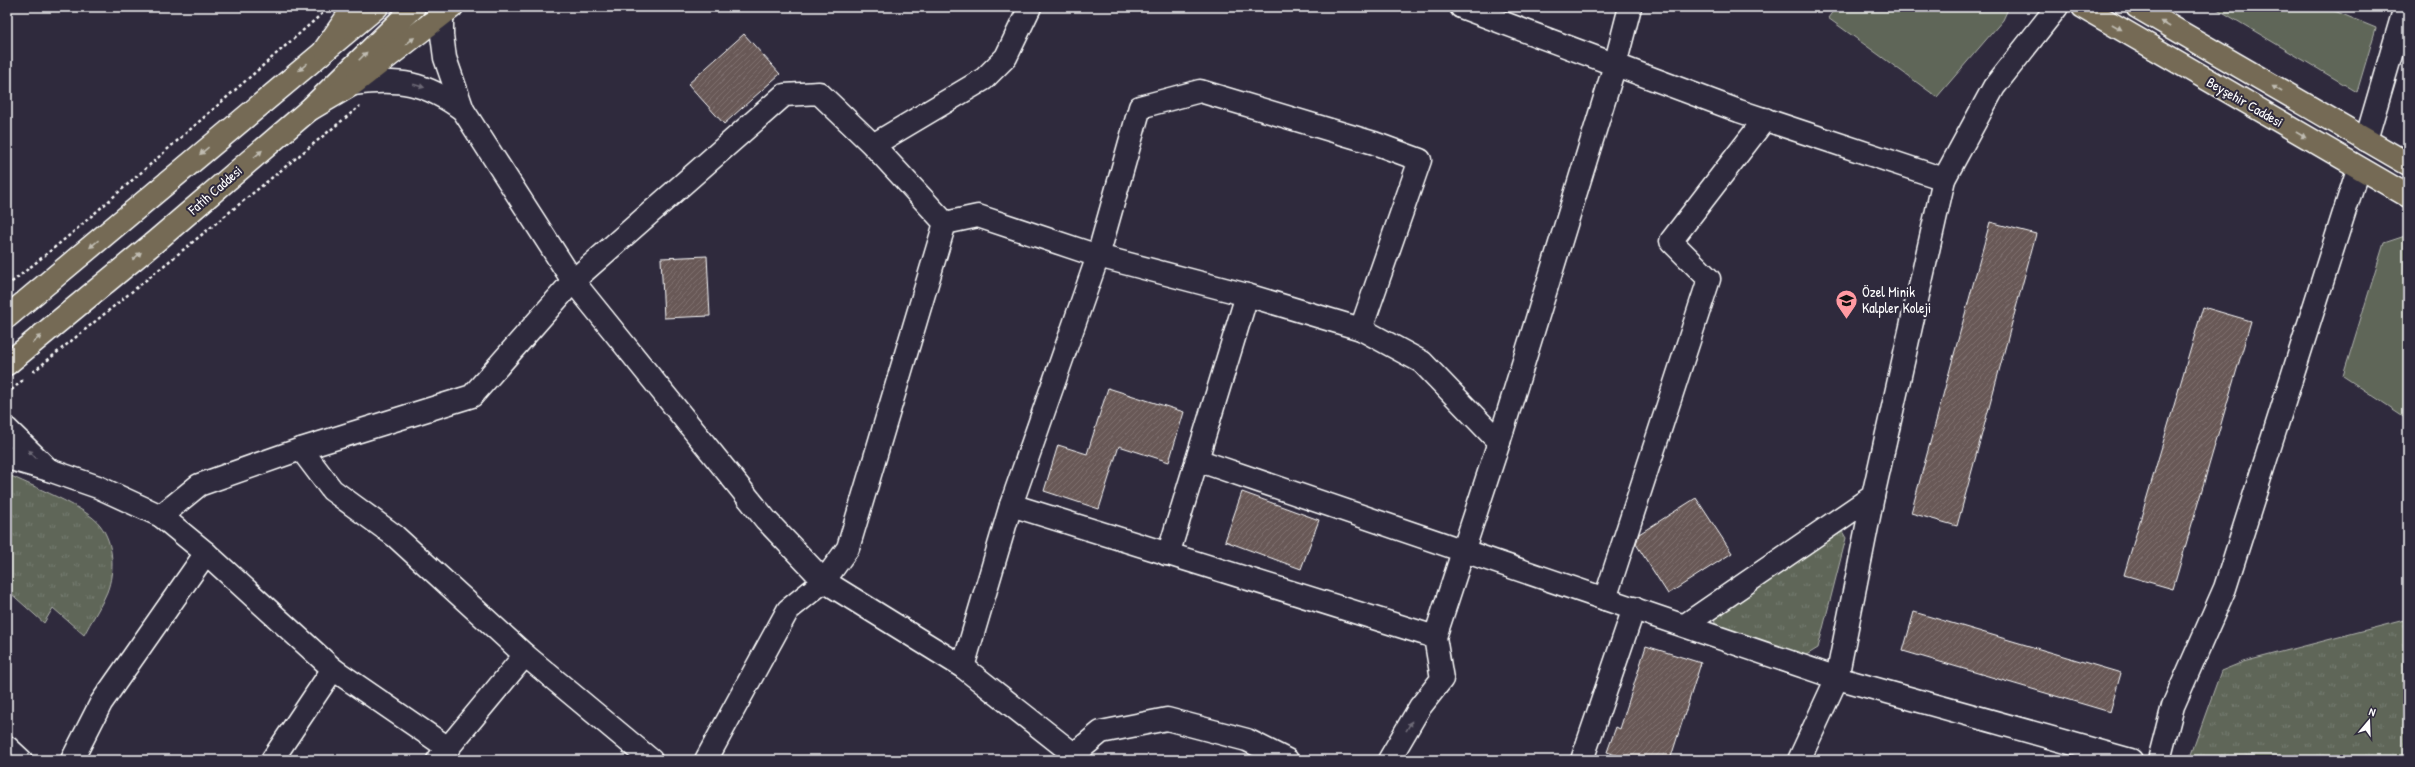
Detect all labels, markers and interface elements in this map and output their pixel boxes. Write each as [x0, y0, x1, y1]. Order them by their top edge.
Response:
one-way arrow [2159, 20, 2171, 27]
one-way arrow [2111, 23, 2122, 30]
one-way arrow [405, 36, 416, 45]
one-way arrow [358, 51, 368, 61]
one-way arrow [298, 63, 309, 72]
street label: Beyşehir Caddesi [2203, 72, 2287, 132]
one-way arrow [413, 83, 425, 89]
one-way arrow [2271, 85, 2283, 92]
one-way arrow [2295, 132, 2307, 139]
one-way arrow [199, 146, 209, 155]
one-way arrow [252, 149, 263, 158]
street label: Fatih Caddesi [183, 161, 246, 219]
one-way arrow [88, 239, 99, 248]
one-way arrow [132, 252, 143, 261]
place label: Özel Minik Kalpler Koleji [1862, 282, 1931, 318]
school or university icon: Özel Minik Kalpler Koleji [1833, 287, 1859, 320]
one-way arrow [32, 335, 42, 344]
one-way arrow [27, 449, 37, 459]
north arrow [2349, 701, 2389, 741]
text: N [2367, 704, 2377, 719]
one-way arrow [1405, 720, 1412, 732]

